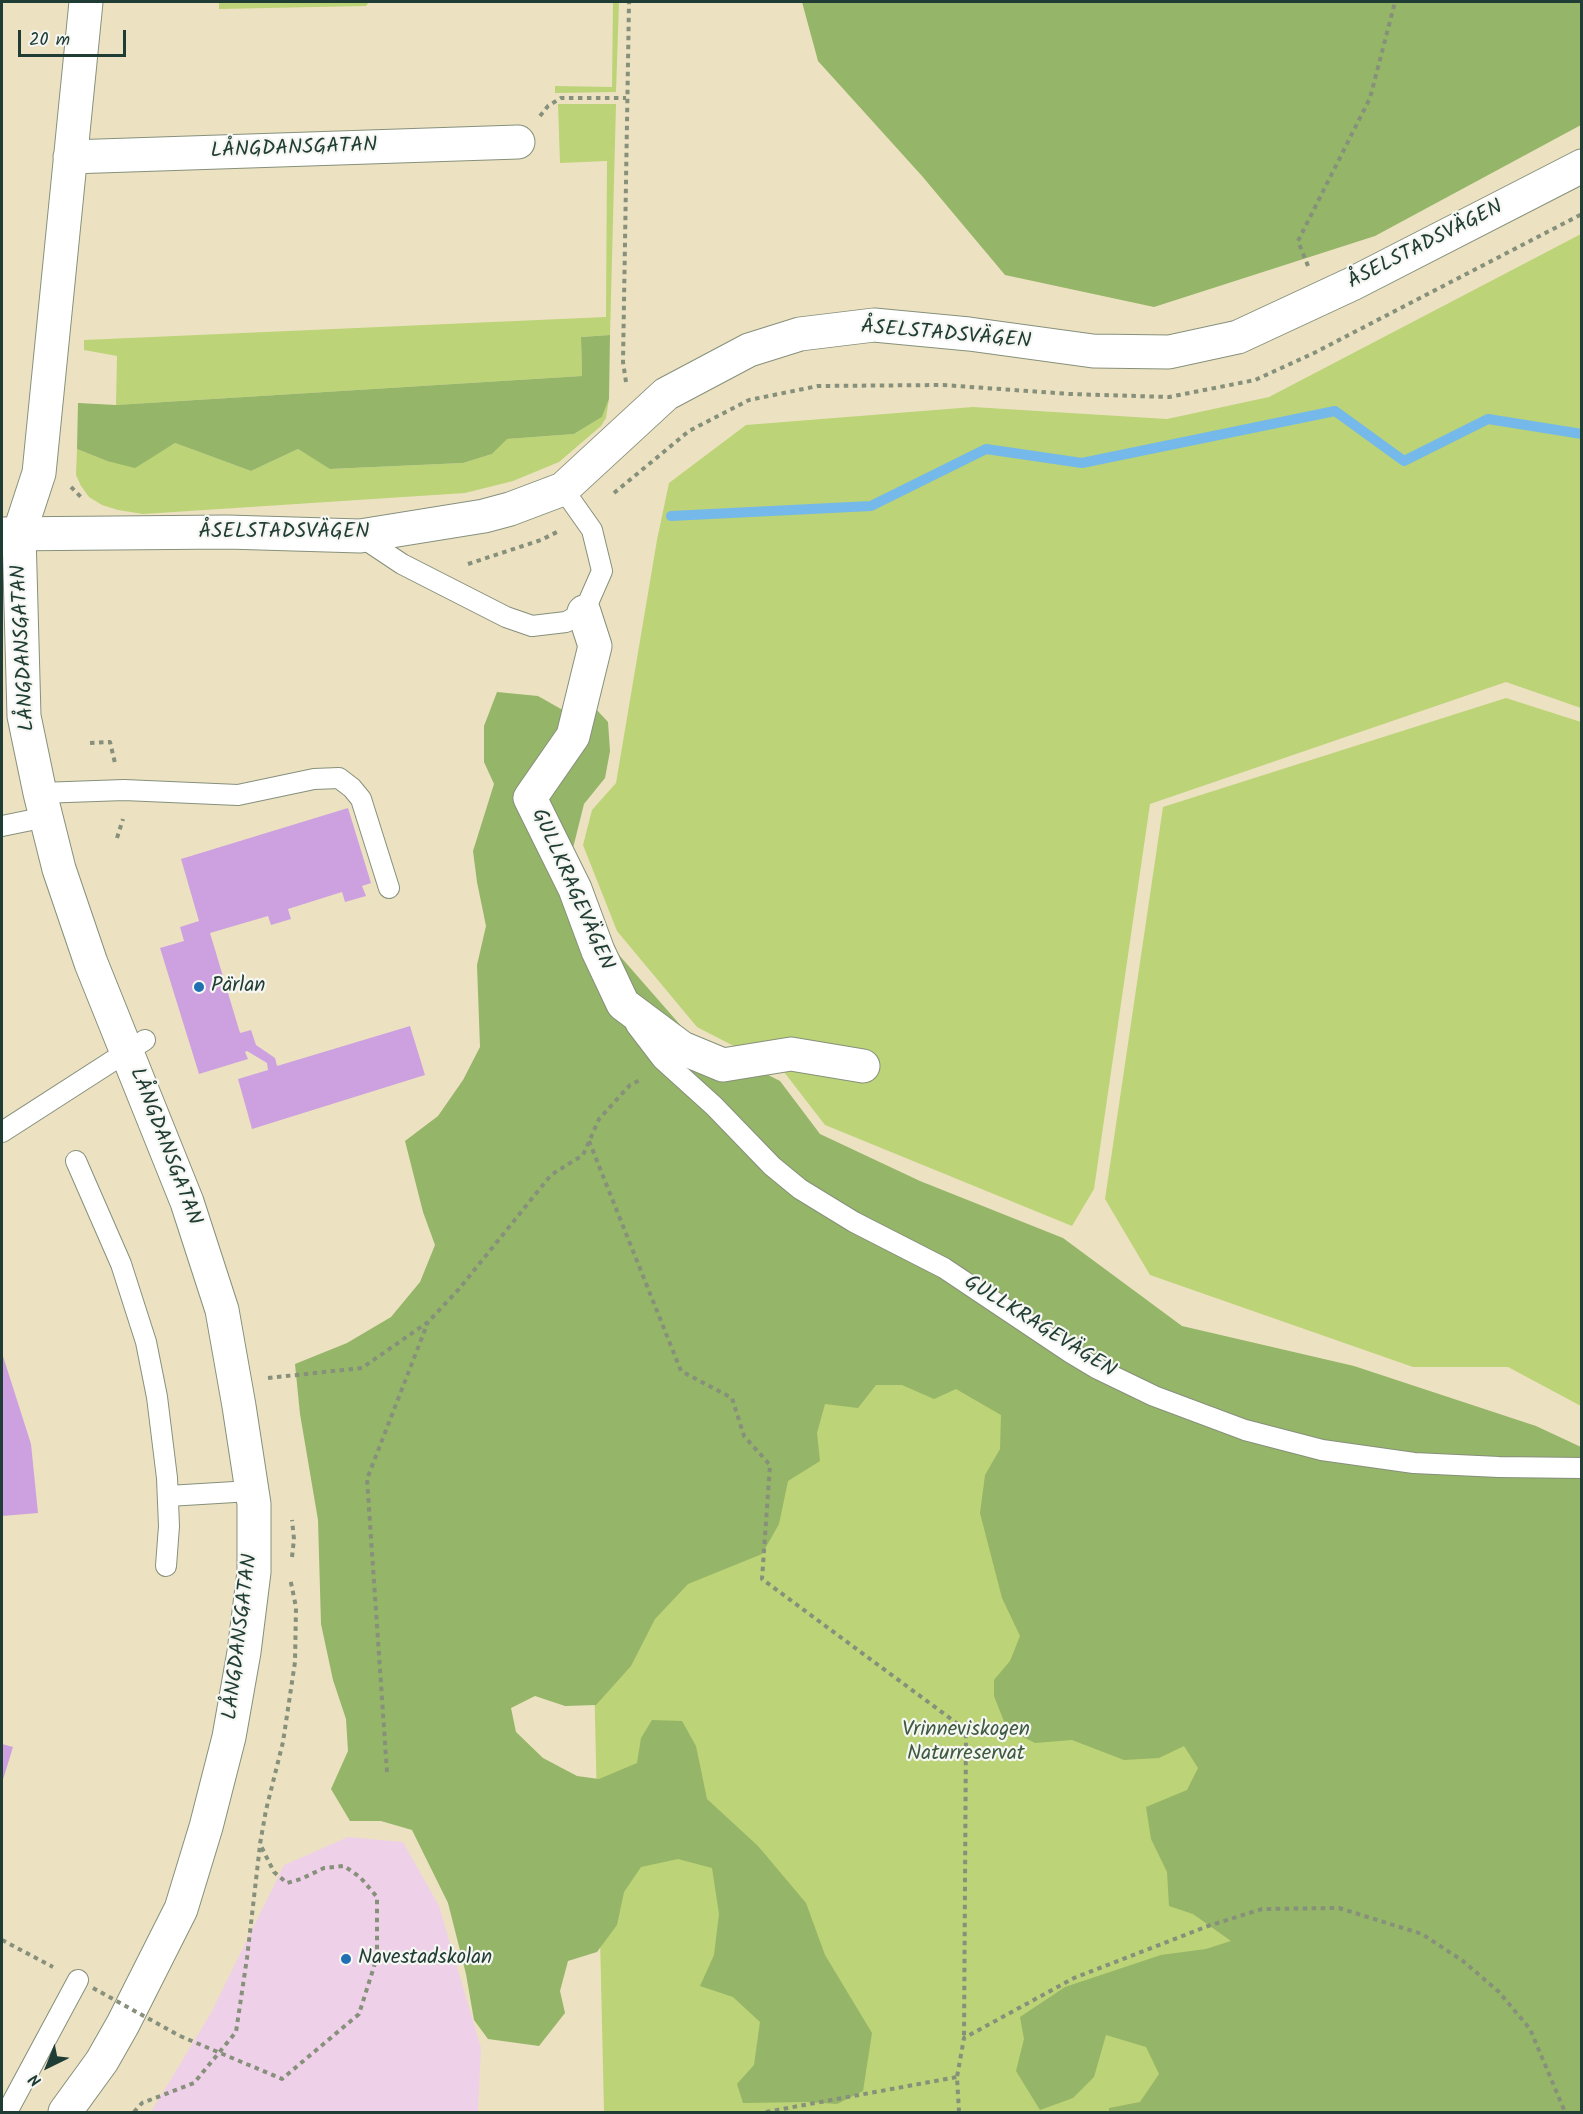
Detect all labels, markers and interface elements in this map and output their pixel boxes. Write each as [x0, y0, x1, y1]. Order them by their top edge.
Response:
scale bar [21, 18, 129, 56]
text: 20 m [29, 26, 70, 55]
street label: LÅNGDANSGATAN [210, 134, 378, 166]
street label: ÅSELSTADSVÄGEN [1344, 196, 1508, 296]
street label: ÅSELSTADSVÄGEN [860, 316, 1032, 356]
street label: ÅSELSTADSVÄGEN [199, 520, 369, 546]
street label: LÅNGDANSGATAN [8, 564, 42, 732]
street label: GULLKRAGEVÄGEN [524, 805, 618, 975]
place label: Pärlan [211, 974, 265, 1000]
marker: Pärlan [192, 980, 206, 994]
street label: LÅNGDANSGATAN [122, 1065, 206, 1229]
street label: GULLKRAGEVÄGEN [958, 1271, 1120, 1385]
street label: LÅNGDANSGATAN [219, 1553, 265, 1721]
park label: Vrinneviskogen Naturreservat [902, 1718, 1030, 1768]
place label: Navestadskolan [358, 1946, 492, 1972]
marker: Navestadskolan [339, 1952, 353, 1966]
north arrow [18, 2036, 78, 2096]
text: N [23, 2067, 48, 2092]

